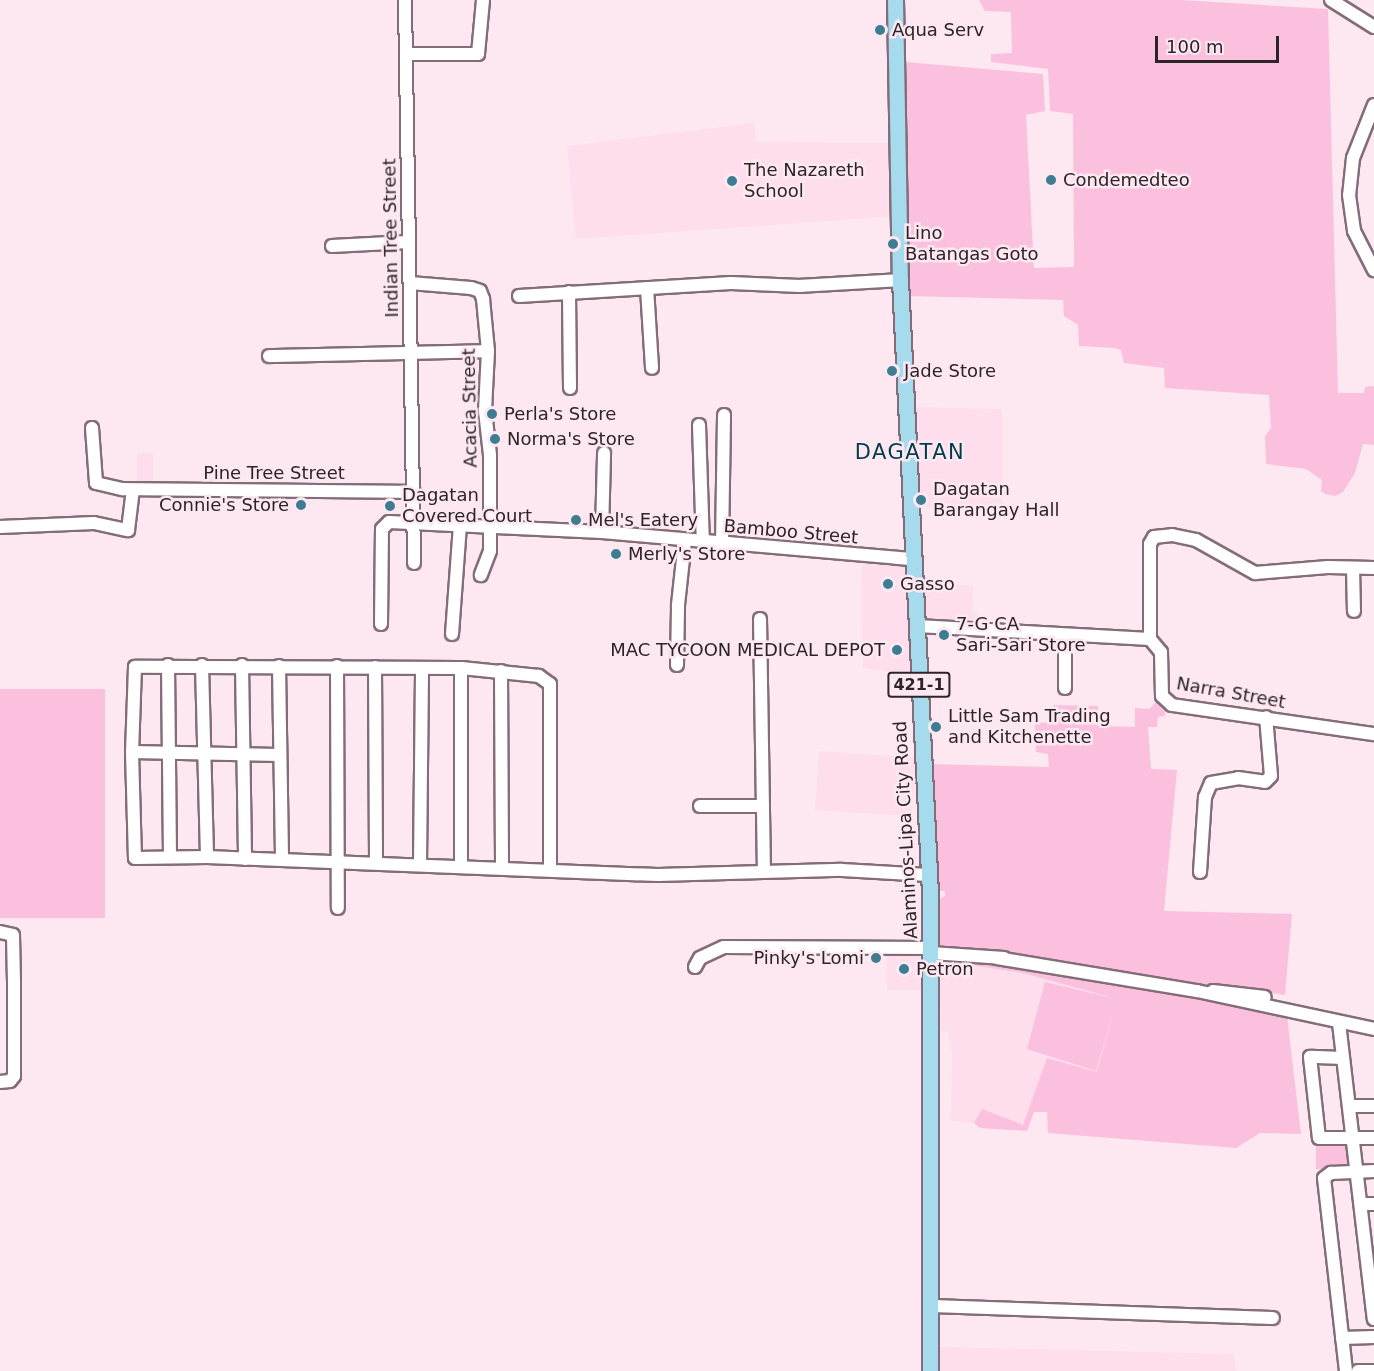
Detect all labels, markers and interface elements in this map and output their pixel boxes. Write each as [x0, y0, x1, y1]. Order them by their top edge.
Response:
place label: Aqua Serv [892, 19, 984, 41]
marker: Aqua Serv [873, 23, 887, 37]
scale bar [1158, 24, 1282, 62]
text: 100 m [1166, 36, 1224, 57]
street label: Indian Tree Street [379, 158, 403, 318]
place label: The Nazareth School [744, 160, 865, 202]
place label: Condemedteo [1063, 169, 1190, 191]
marker: Condemedteo [1044, 173, 1058, 187]
marker: The Nazareth School [725, 174, 739, 188]
place label: Lino Batangas Goto [905, 223, 1038, 266]
marker: Lino Batangas Goto [886, 237, 900, 251]
street label: Acacia Street [458, 348, 482, 468]
place label: Jade Store [904, 360, 996, 382]
marker: Jade Store [885, 364, 899, 378]
place label: Perla's Store [504, 403, 616, 425]
marker: Perla's Store [485, 407, 499, 421]
place label: Norma's Store [507, 428, 635, 450]
marker: Norma's Store [488, 432, 502, 446]
district label: DAGATAN [855, 439, 965, 465]
street label: Pine Tree Street [203, 462, 345, 484]
place label: Dagatan Barangay Hall [933, 479, 1060, 522]
place label: Dagatan Covered Court [402, 485, 532, 528]
marker: Dagatan Barangay Hall [914, 493, 928, 507]
place label: Connie's Store [159, 494, 289, 516]
marker: Connie's Store [294, 498, 308, 512]
marker: Dagatan Covered Court [383, 499, 397, 513]
place label: Mel's Eatery [588, 509, 698, 531]
marker: Mel's Eatery [569, 513, 583, 527]
street label: Bamboo Street [723, 515, 859, 549]
place label: Merly's Store [628, 543, 745, 565]
marker: Merly's Store [609, 547, 623, 561]
place label: Gasso [900, 573, 955, 595]
marker: Gasso [881, 577, 895, 591]
place label: 7-G CA Sari-Sari Store [956, 614, 1086, 656]
marker: 7-G CA Sari-Sari Store [937, 628, 951, 642]
place label: MAC TYCOON MEDICAL DEPOT [610, 639, 885, 661]
marker: MAC TYCOON MEDICAL DEPOT [890, 643, 904, 657]
road number: 421-1 [886, 672, 952, 698]
street label: Narra Street [1175, 673, 1287, 713]
place label: Little Sam Trading and Kitchenette [948, 706, 1111, 748]
street label: Alaminos-Lipa City Road [889, 720, 923, 940]
marker: Little Sam Trading and Kitchenette [929, 720, 943, 734]
place label: Pinky's Lomi [753, 947, 864, 969]
marker: Pinky's Lomi [869, 951, 883, 965]
place label: Petron [916, 958, 974, 980]
marker: Petron [897, 962, 911, 976]

